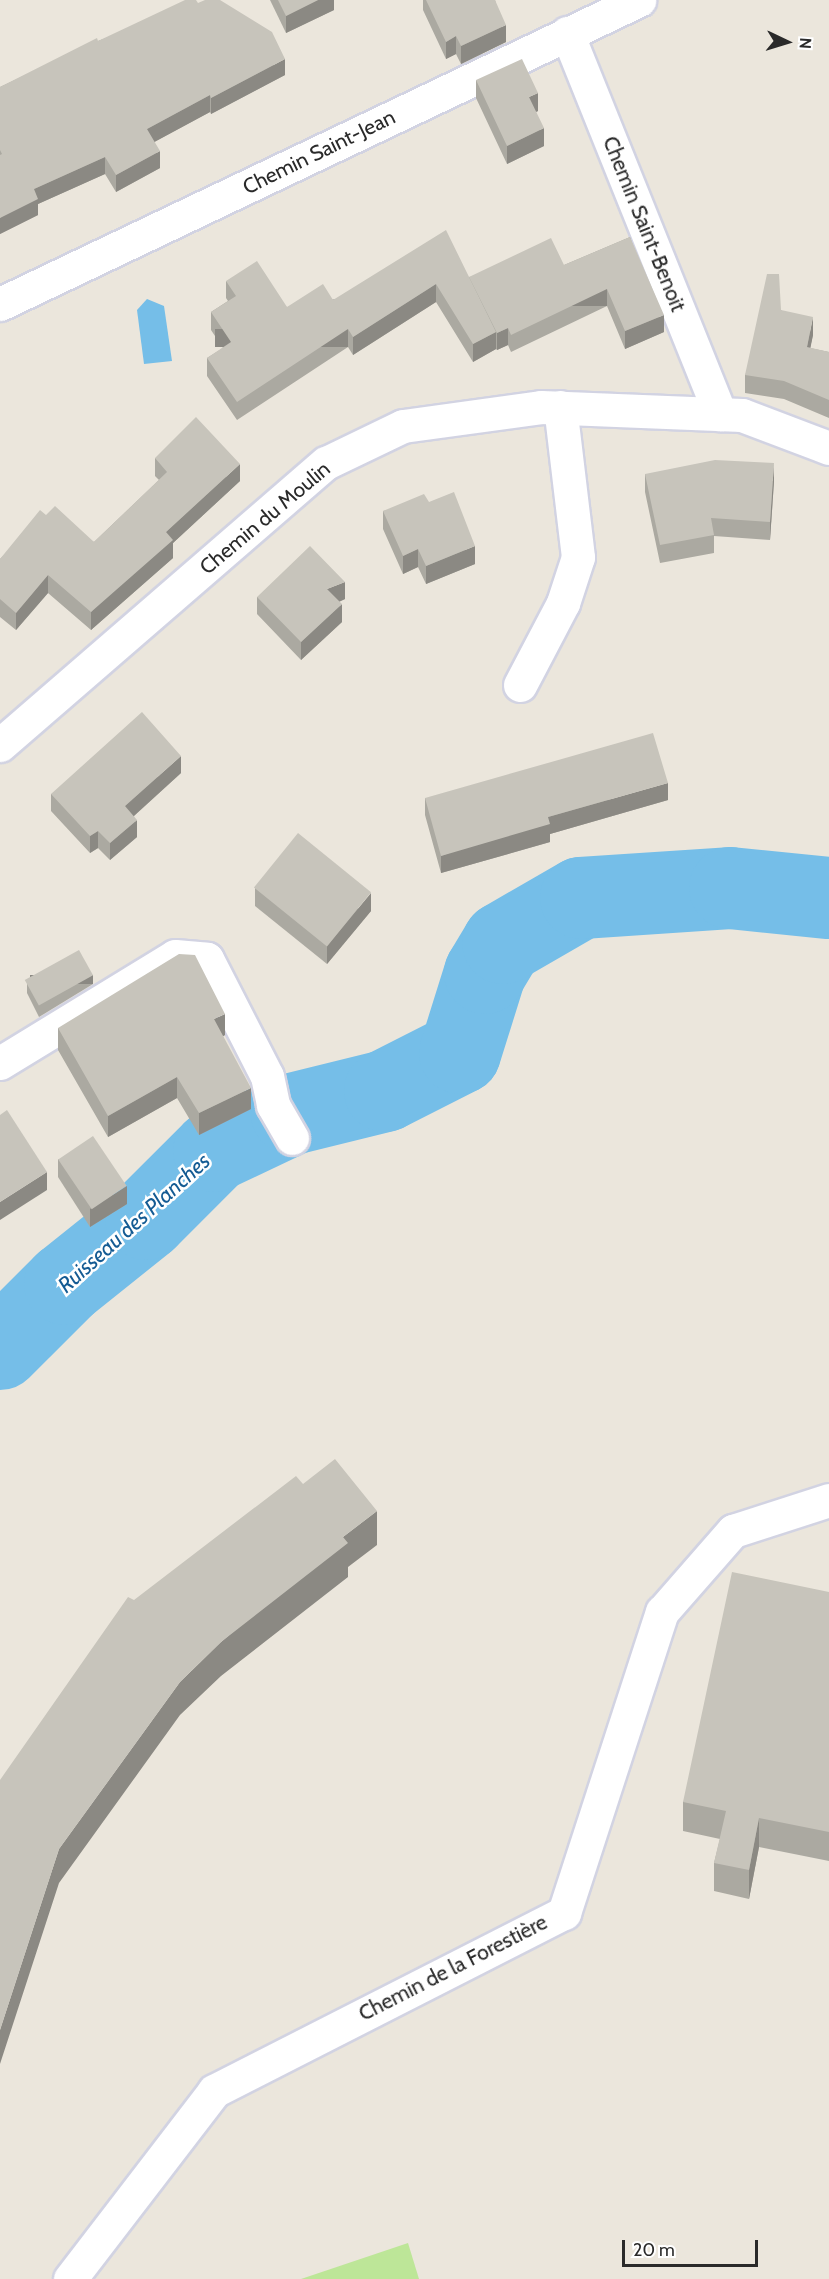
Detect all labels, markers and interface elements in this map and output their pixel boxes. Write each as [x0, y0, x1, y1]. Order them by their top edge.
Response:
north arrow [757, 12, 817, 72]
text: N [796, 37, 815, 50]
street label: Chemin Saint-Jean [239, 104, 399, 200]
street label: Chemin Saint-Benoit [597, 133, 691, 315]
street label: Chemin du Moulin [195, 456, 335, 580]
water label: Ruisseau des Planches [52, 1148, 216, 1298]
street label: Chemin de la Forestière [355, 1910, 551, 2026]
scale bar [625, 2228, 762, 2266]
text: 20 m [633, 2239, 675, 2261]

